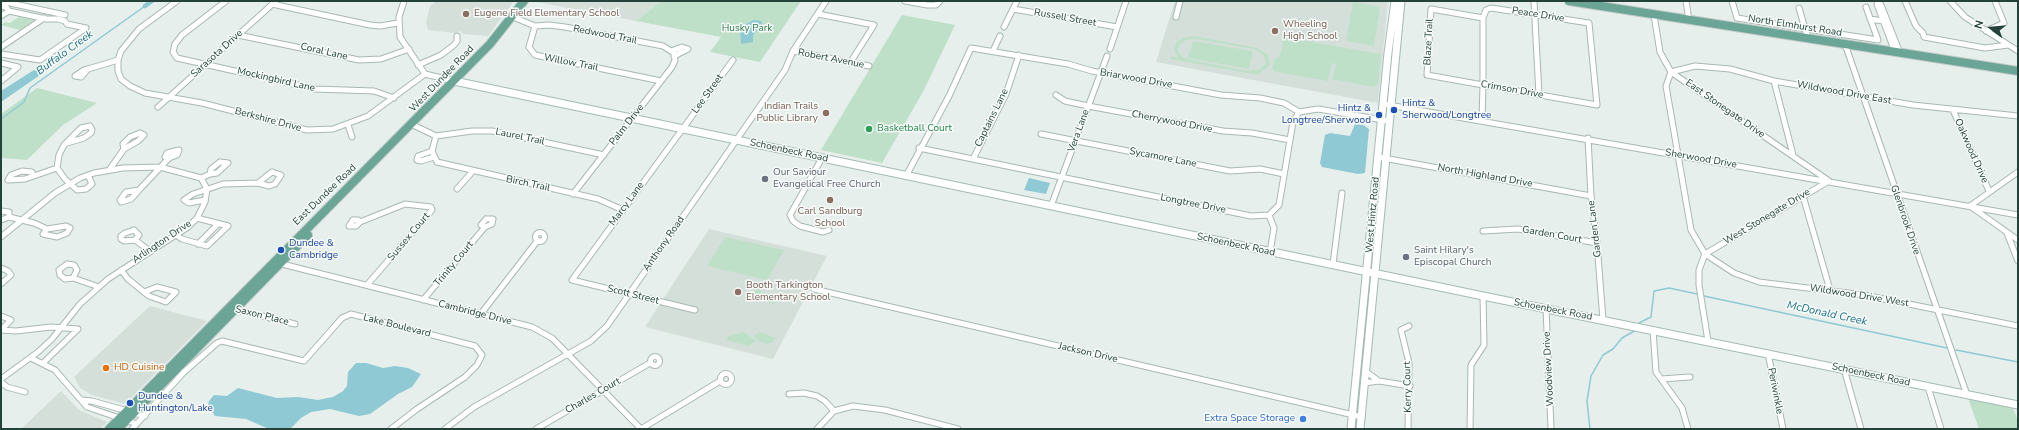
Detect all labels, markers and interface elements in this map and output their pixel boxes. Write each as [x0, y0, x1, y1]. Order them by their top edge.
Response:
street label: Peace Drive [1511, 5, 1565, 25]
street label: Russell Street [1033, 7, 1097, 29]
place label: Eugene Field Elementary School [474, 8, 619, 20]
north arrow [1971, 8, 2011, 48]
marker: Eugene Field Elementary School [461, 9, 471, 19]
street label: North Elmhurst Road [1747, 13, 1843, 39]
street label: Blaze Trail [1422, 18, 1436, 66]
place label: Wheeling High School [1283, 19, 1338, 42]
text: N [1971, 19, 1987, 31]
street label: Redwood Trail [572, 23, 638, 47]
park label: Husky Park [722, 23, 772, 35]
marker: Wheeling High School [1270, 26, 1280, 36]
water label: Buffalo Creek [34, 28, 96, 78]
street label: Sarasota Drive [189, 28, 245, 80]
street label: Coral Lane [299, 41, 349, 63]
street label: West Dundee Road [407, 43, 477, 115]
street label: Robert Avenue [797, 47, 865, 71]
street label: Willow Trail [543, 52, 599, 74]
street label: Mockingbird Lane [236, 65, 316, 95]
street label: Briarwood Drive [1099, 67, 1173, 91]
street label: Lee Street [690, 72, 726, 116]
street label: East Stonegate Drive [1683, 77, 1767, 141]
street label: Crimson Drive [1480, 79, 1544, 101]
street label: Wildwood Drive East [1796, 79, 1892, 107]
street label: Captains Lane [973, 87, 1011, 149]
place label: Hintz & Sherwood/Longtree [1402, 98, 1491, 122]
place label: Indian Trails Public Library [756, 101, 818, 124]
street label: Palm Drive [607, 102, 647, 148]
place label: Hintz & Longtree/Sherwood [1282, 103, 1371, 126]
street label: Berkshire Drive [233, 105, 303, 135]
marker: Hintz & Sherwood/Longtree [1389, 105, 1399, 115]
marker: Indian Trails Public Library [821, 108, 831, 118]
street label: Vera Lane [1066, 108, 1092, 154]
street label: Cherrywood Drive [1131, 108, 1213, 136]
marker: Hintz & Longtree/Sherwood [1374, 110, 1384, 120]
street label: Oakwood Drive [1951, 117, 1991, 185]
place label: Basketball Court [877, 123, 952, 135]
marker: Basketball Court [864, 124, 874, 134]
street label: Laurel Trail [494, 126, 546, 148]
street label: Schoenbeck Road [749, 137, 829, 165]
street label: Sycamore Lane [1128, 146, 1198, 170]
street label: Sherwood Drive [1664, 147, 1738, 171]
street label: East Dundee Road [291, 162, 359, 228]
street label: North Highland Drive [1437, 162, 1533, 190]
place label: Our Saviour Evangelical Free Church [773, 167, 881, 190]
street label: Birch Trail [505, 173, 551, 195]
marker: Our Saviour Evangelical Free Church [760, 174, 770, 184]
street label: West Hintz Road [1364, 177, 1382, 253]
street label: Marcy Lane [607, 180, 647, 228]
street label: Glenbrook Drive [1887, 184, 1923, 256]
street label: West Stonegate Drive [1722, 186, 1812, 248]
street label: Longtree Drive [1159, 192, 1227, 216]
marker: Carl Sandburg School [825, 195, 835, 205]
street label: Garden Lane [1586, 200, 1604, 258]
place label: Carl Sandburg School [798, 206, 862, 230]
street label: Sussex Court [385, 210, 433, 264]
street label: Anthony Road [641, 214, 687, 274]
street label: Arlington Drive [130, 218, 194, 266]
street label: Garden Court [1521, 224, 1583, 246]
street label: Schoenbeck Road [1196, 231, 1276, 259]
place label: Dundee & Cambridge [289, 238, 338, 262]
street label: Trinity Court [432, 239, 476, 289]
marker: Dundee & Cambridge [276, 245, 286, 255]
place label: Saint Hilary's Episcopal Church [1414, 245, 1491, 268]
marker: Saint Hilary's Episcopal Church [1401, 252, 1411, 262]
place label: Booth Tarkington Elementary School [746, 280, 831, 304]
street label: Wildwood Drive West [1809, 282, 1909, 310]
street label: Scott Street [606, 283, 660, 307]
marker: Booth Tarkington Elementary School [733, 287, 743, 297]
street label: Schoenbeck Road [1513, 297, 1593, 323]
street label: Cambridge Drive [437, 298, 513, 328]
water label: McDonald Creek [1786, 299, 1868, 329]
street label: Saxon Place [234, 304, 290, 328]
street label: Lake Boulevard [362, 312, 432, 340]
street label: Woodview Drive [1541, 331, 1557, 407]
street label: Jackson Drive [1057, 340, 1119, 366]
street label: Kerry Court [1402, 361, 1414, 413]
street label: Schoenbeck Road [1831, 361, 1911, 389]
place label: HD Cuisine [114, 362, 164, 374]
marker: HD Cuisine [101, 363, 111, 373]
street label: Periwinkle [1765, 367, 1785, 415]
street label: Charles Court [563, 375, 623, 417]
place label: Dundee & Huntington/Lake [138, 391, 213, 414]
marker: Dundee & Huntington/Lake [125, 398, 135, 408]
place label: Extra Space Storage [1204, 413, 1295, 425]
marker: Extra Space Storage [1298, 414, 1308, 424]

